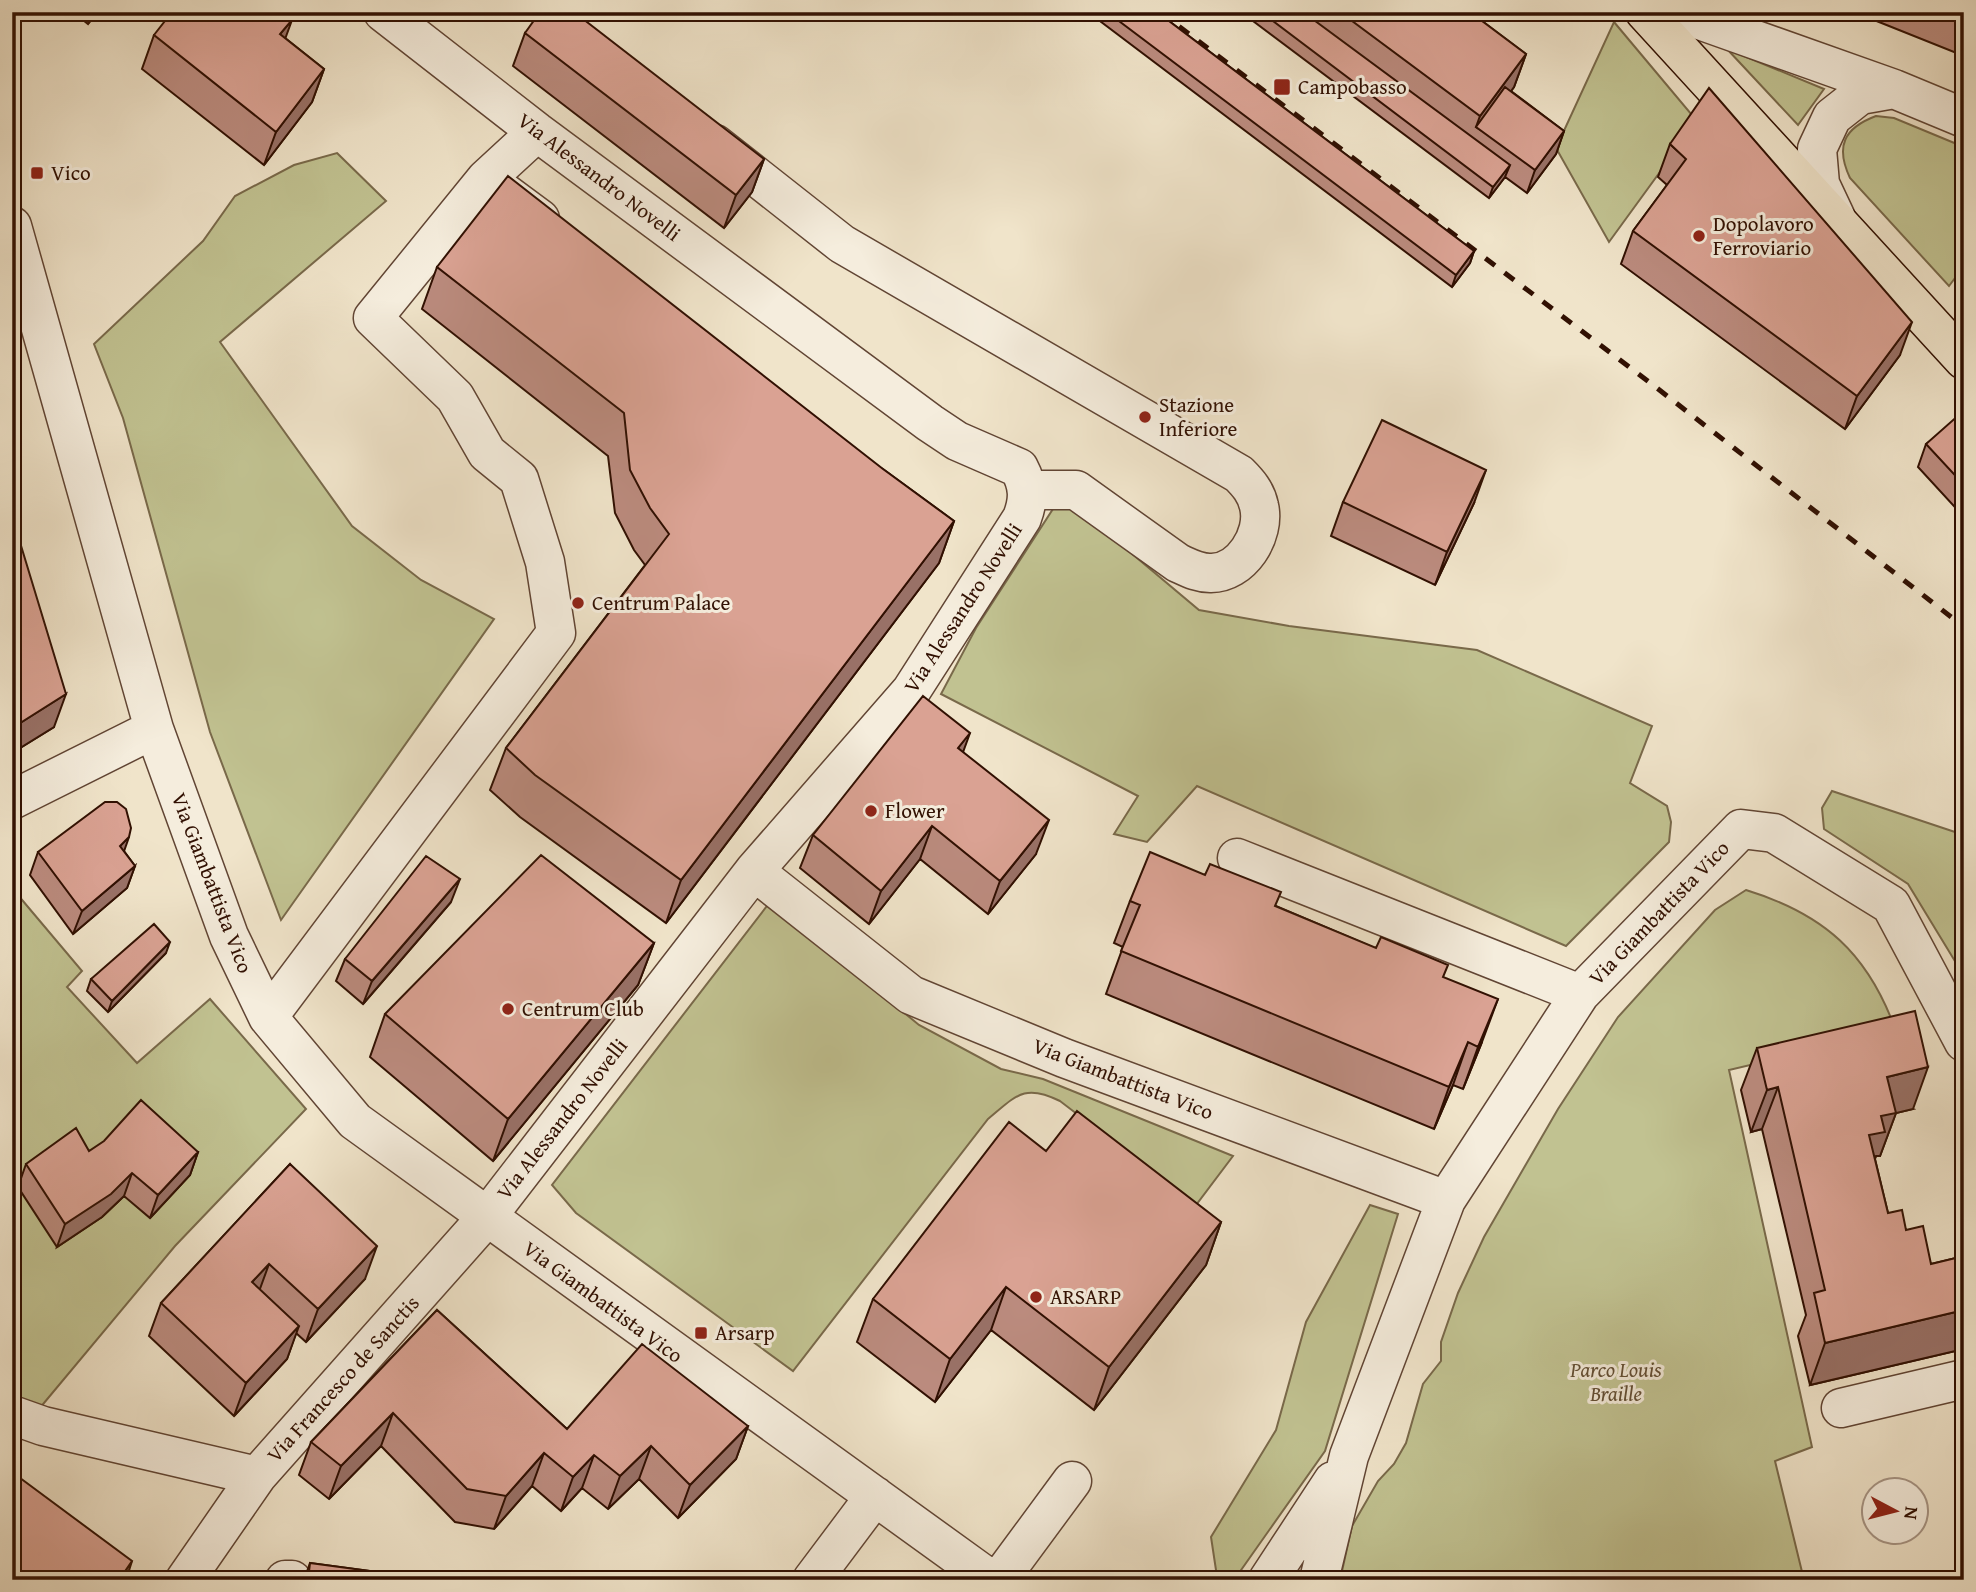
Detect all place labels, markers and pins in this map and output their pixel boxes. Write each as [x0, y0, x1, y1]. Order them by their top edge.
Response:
place label: Campobasso [1298, 71, 1407, 102]
marker: Campobasso [1272, 77, 1292, 97]
place label: Vico [51, 157, 91, 188]
marker: Vico [29, 165, 45, 181]
place label: Dopolavoro Ferroviario [1713, 208, 1814, 263]
marker: Dopolavoro Ferroviario [1691, 228, 1707, 244]
place label: Stazione Inferiore [1159, 389, 1237, 444]
marker: Stazione Inferiore [1137, 409, 1153, 425]
place label: Centrum Palace [592, 587, 731, 618]
marker: Centrum Palace [570, 595, 586, 611]
place label: Flower [885, 795, 945, 826]
marker: Flower [863, 803, 879, 819]
place label: Centrum Club [522, 993, 644, 1024]
marker: Centrum Club [500, 1001, 516, 1017]
place label: ARSARP [1050, 1281, 1121, 1312]
marker: ARSARP [1028, 1289, 1044, 1305]
place label: Arsarp [715, 1317, 775, 1348]
marker: Arsarp [693, 1325, 709, 1341]

